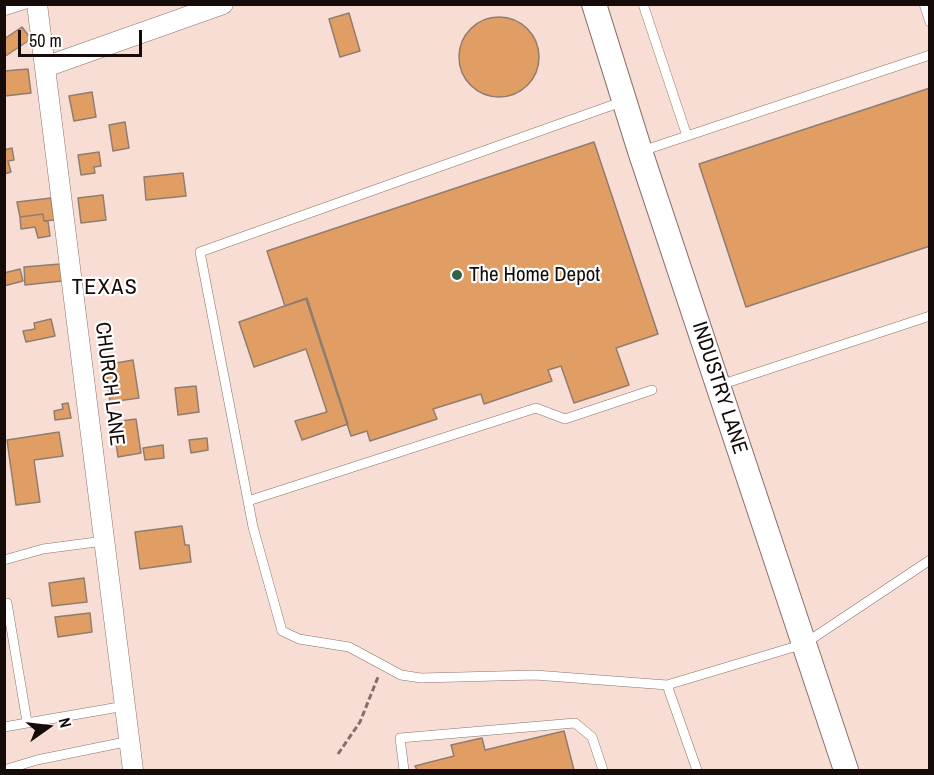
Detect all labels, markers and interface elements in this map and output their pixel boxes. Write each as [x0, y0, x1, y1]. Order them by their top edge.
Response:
scale bar [21, 18, 146, 56]
text: 50 m [29, 28, 62, 53]
place label: The Home Depot [469, 262, 600, 288]
marker: The Home Depot [450, 268, 464, 282]
district label: TEXAS [72, 275, 138, 301]
street label: INDUSTRY LANE [686, 319, 752, 457]
street label: CHURCH LANE [89, 321, 129, 447]
north arrow [18, 697, 78, 757]
text: N [54, 715, 77, 730]

